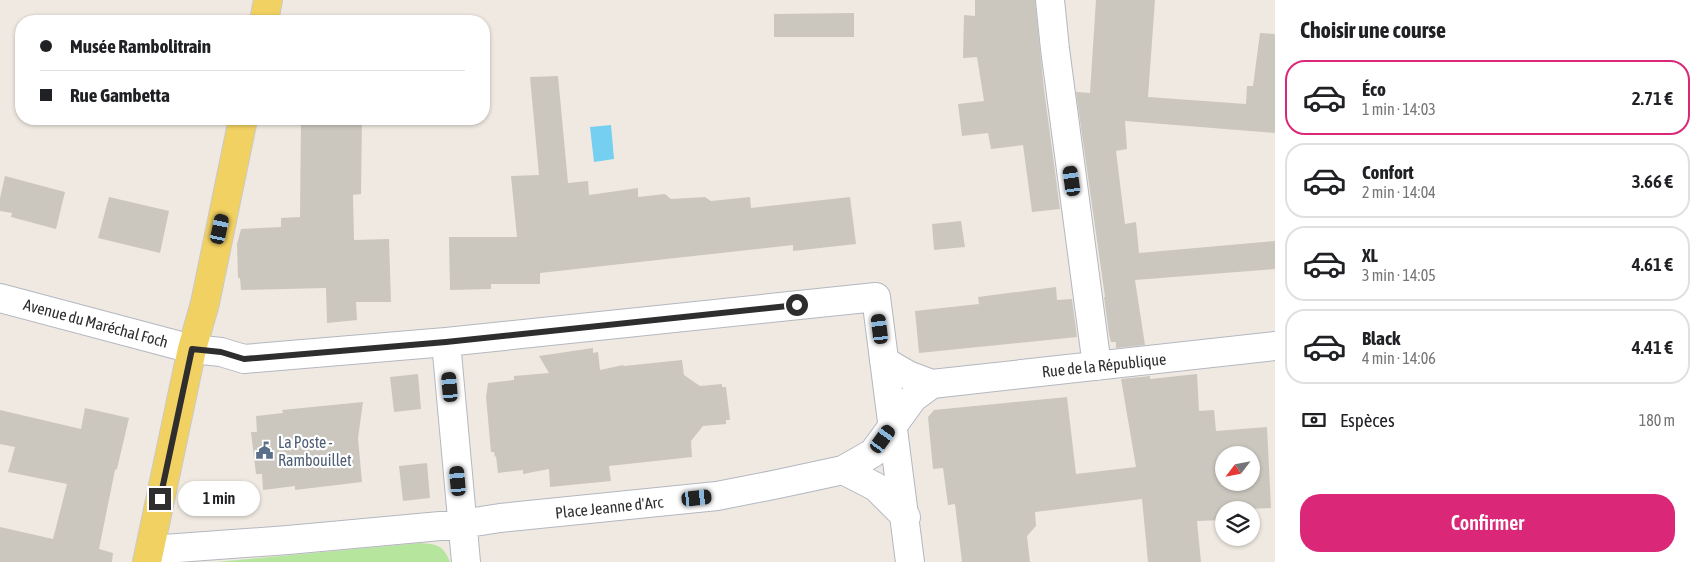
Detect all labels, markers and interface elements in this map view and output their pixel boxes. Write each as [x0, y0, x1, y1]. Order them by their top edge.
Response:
text: Choisir une course [1300, 17, 1446, 43]
text: Musée Rambolitrain [70, 35, 211, 57]
icon: car [1302, 75, 1347, 120]
text: Éco [1362, 78, 1386, 100]
text: Rue Gambetta [70, 84, 170, 106]
text: 2.71 € [1632, 87, 1673, 109]
text: 1 min · 14:03 [1362, 100, 1436, 118]
icon: car [1302, 158, 1347, 203]
text: Confort [1362, 161, 1414, 183]
car [1062, 165, 1081, 197]
text: 3.66 € [1632, 170, 1673, 192]
text: 2 min · 14:04 [1362, 183, 1436, 201]
car [209, 213, 230, 245]
icon: car [1302, 241, 1347, 286]
text: XL [1362, 244, 1378, 266]
text: 4.61 € [1632, 253, 1673, 275]
text: 3 min · 14:05 [1362, 266, 1436, 284]
route start [786, 294, 808, 316]
street label: Avenue du Maréchal Foch [22, 295, 170, 351]
car [870, 313, 889, 345]
icon: car [1302, 324, 1347, 369]
text: Black [1362, 327, 1400, 349]
text: 4.41 € [1632, 336, 1673, 358]
text: 4 min · 14:06 [1362, 349, 1436, 367]
street label: Rue de la République [1041, 350, 1167, 381]
car [441, 371, 458, 403]
icon: cash [1300, 406, 1328, 434]
text: Espèces [1340, 409, 1395, 431]
text: 180 m [1639, 411, 1675, 429]
car [868, 422, 897, 456]
place label: La Poste - Rambouillet [278, 433, 352, 469]
public building icon: La Poste - Rambouillet [254, 441, 274, 461]
north arrow [1215, 446, 1260, 491]
map controls [1215, 446, 1260, 546]
car [449, 465, 466, 497]
callout: 1 min [178, 482, 260, 516]
route end [149, 488, 171, 510]
text: 1 min [203, 489, 235, 507]
car [681, 489, 712, 507]
street label: Place Jeanne d'Arc [554, 492, 664, 522]
button: Confirmer [1300, 494, 1675, 552]
button: layers [1215, 501, 1260, 546]

